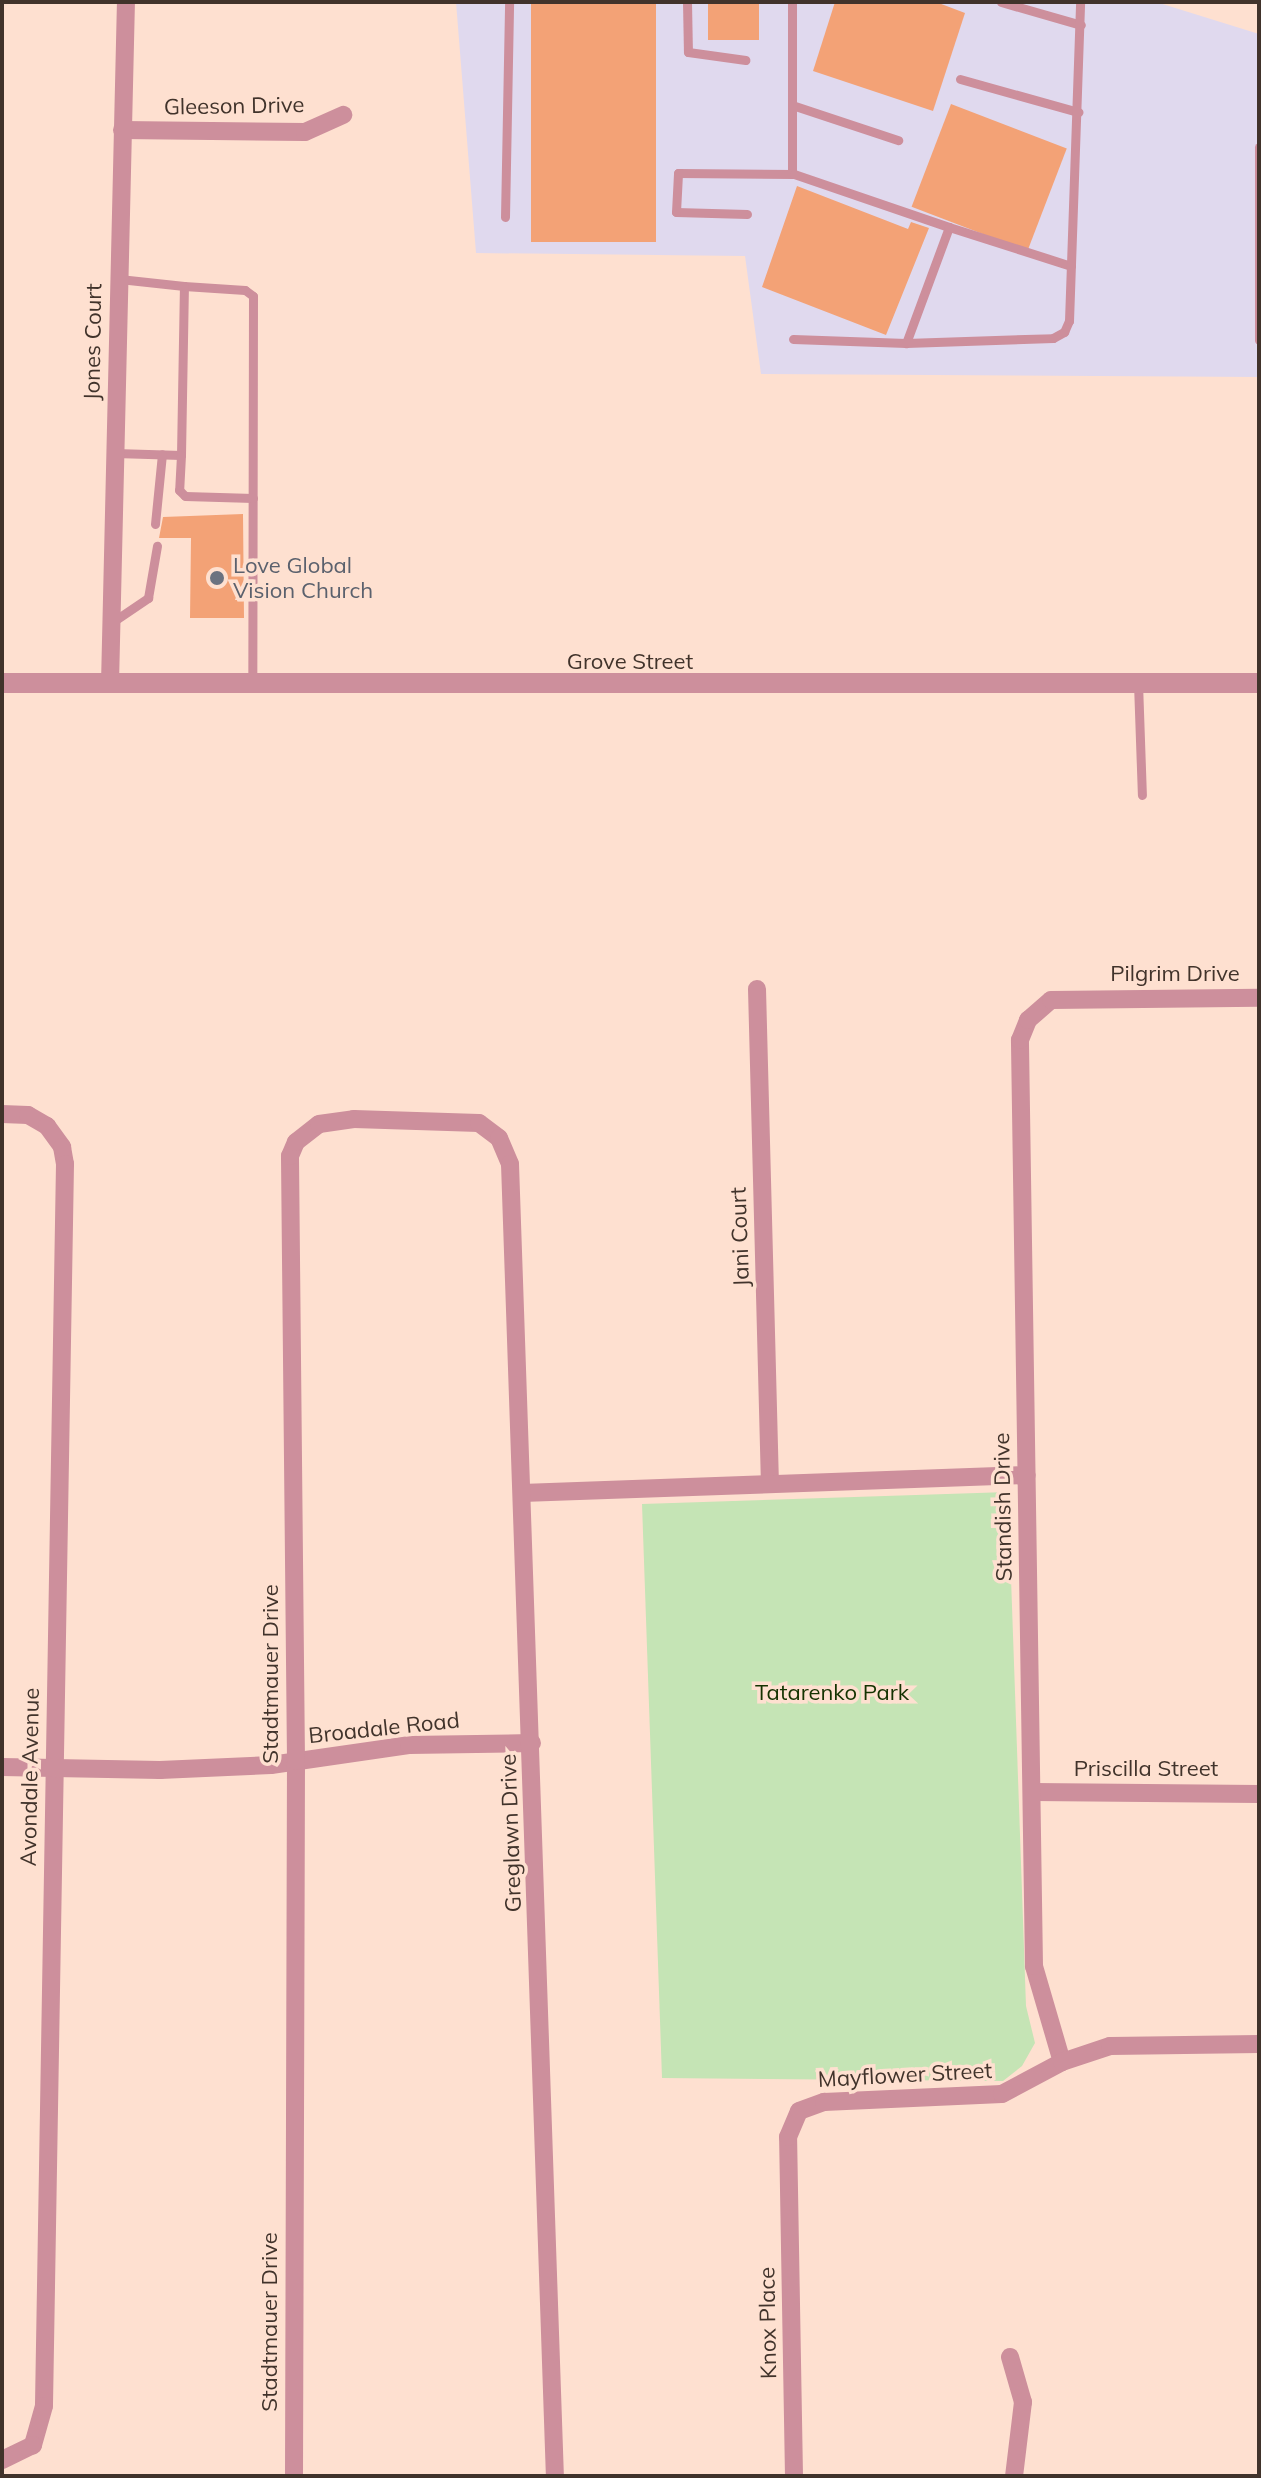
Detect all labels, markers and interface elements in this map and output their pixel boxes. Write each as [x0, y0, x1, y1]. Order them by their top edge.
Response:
street label: Gleeson Drive [164, 92, 304, 120]
street label: Jones Court [79, 283, 107, 401]
place label: Love Global Vision Church [233, 552, 373, 604]
marker: Love Global Vision Church [208, 569, 226, 587]
street label: Grove Street [567, 649, 693, 675]
street label: Pilgrim Drive [1110, 961, 1240, 987]
street label: Jani Court [725, 1187, 755, 1287]
street label: Standish Drive [989, 1432, 1017, 1582]
street label: Stadtmauer Drive [258, 1584, 284, 1764]
park label: Tatarenko Park [755, 1680, 909, 1706]
street label: Avondale Avenue [15, 1688, 45, 1866]
street label: Broadale Road [307, 1707, 461, 1749]
street label: Greglawn Drive [495, 1753, 527, 1913]
street label: Priscilla Street [1074, 1756, 1218, 1782]
street label: Mayflower Street [817, 2057, 993, 2093]
street label: Stadtmauer Drive [257, 2232, 283, 2412]
street label: Knox Place [754, 2267, 782, 2379]

